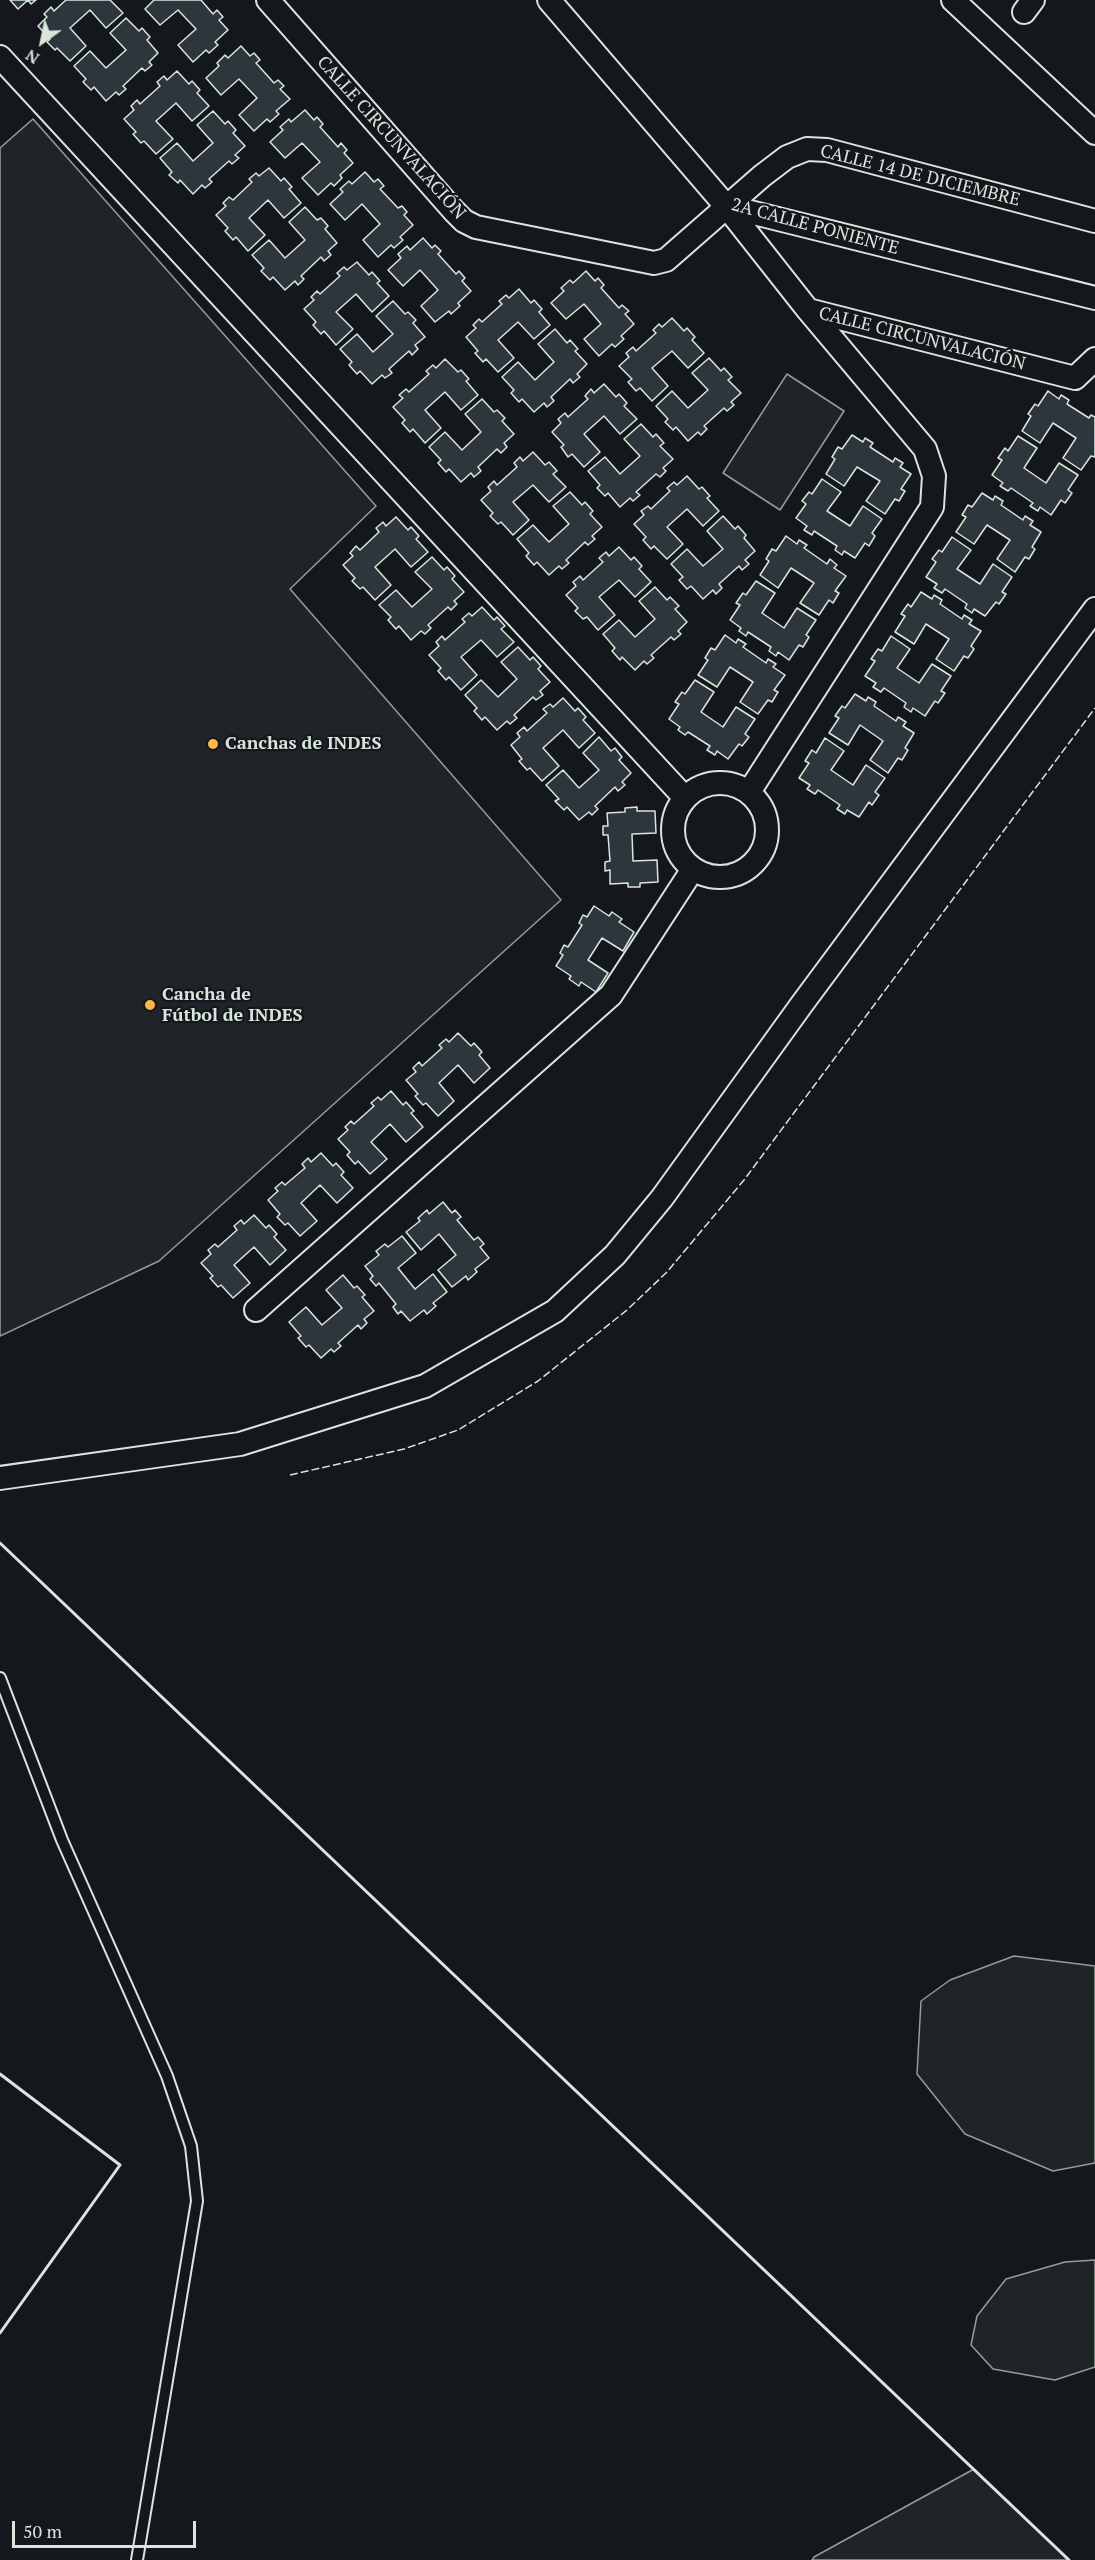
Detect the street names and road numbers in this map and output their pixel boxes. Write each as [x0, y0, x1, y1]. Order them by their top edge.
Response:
street label: CALLE CIRCUNVALACIÓN [312, 52, 470, 224]
street label: CALLE 14 DE DICIEMBRE [818, 141, 1022, 211]
street label: 2A CALLE PONIENTE [729, 194, 901, 260]
street label: CALLE CIRCUNVALACIÓN [816, 303, 1028, 375]

